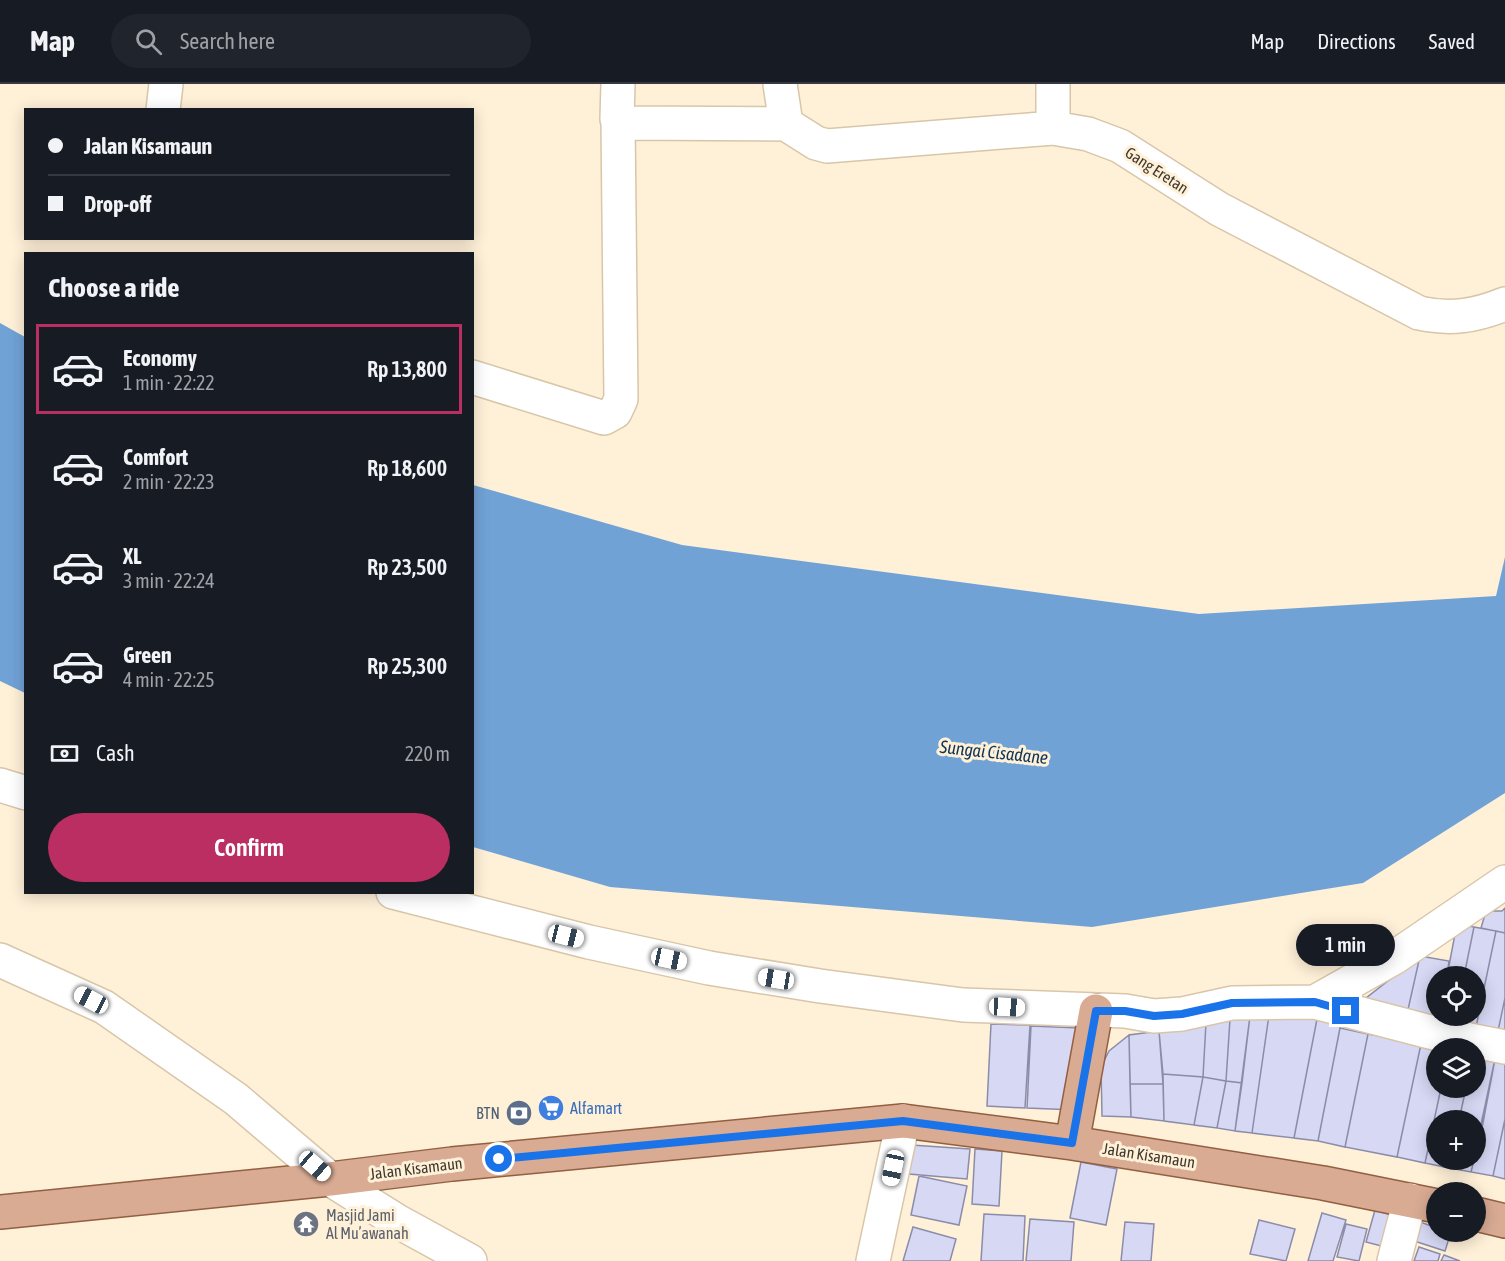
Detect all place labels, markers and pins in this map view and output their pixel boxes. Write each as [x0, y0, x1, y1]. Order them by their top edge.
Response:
supermarket icon: Alfamart [536, 1093, 566, 1123]
bank icon: BTN [504, 1098, 534, 1128]
place label: Alfamart [570, 1099, 622, 1117]
place label: BTN [476, 1104, 500, 1122]
place label: Masjid Jami Al Mu’awanah [326, 1206, 409, 1242]
temple icon: Masjid Jami Al Mu’awanah [291, 1209, 321, 1239]

